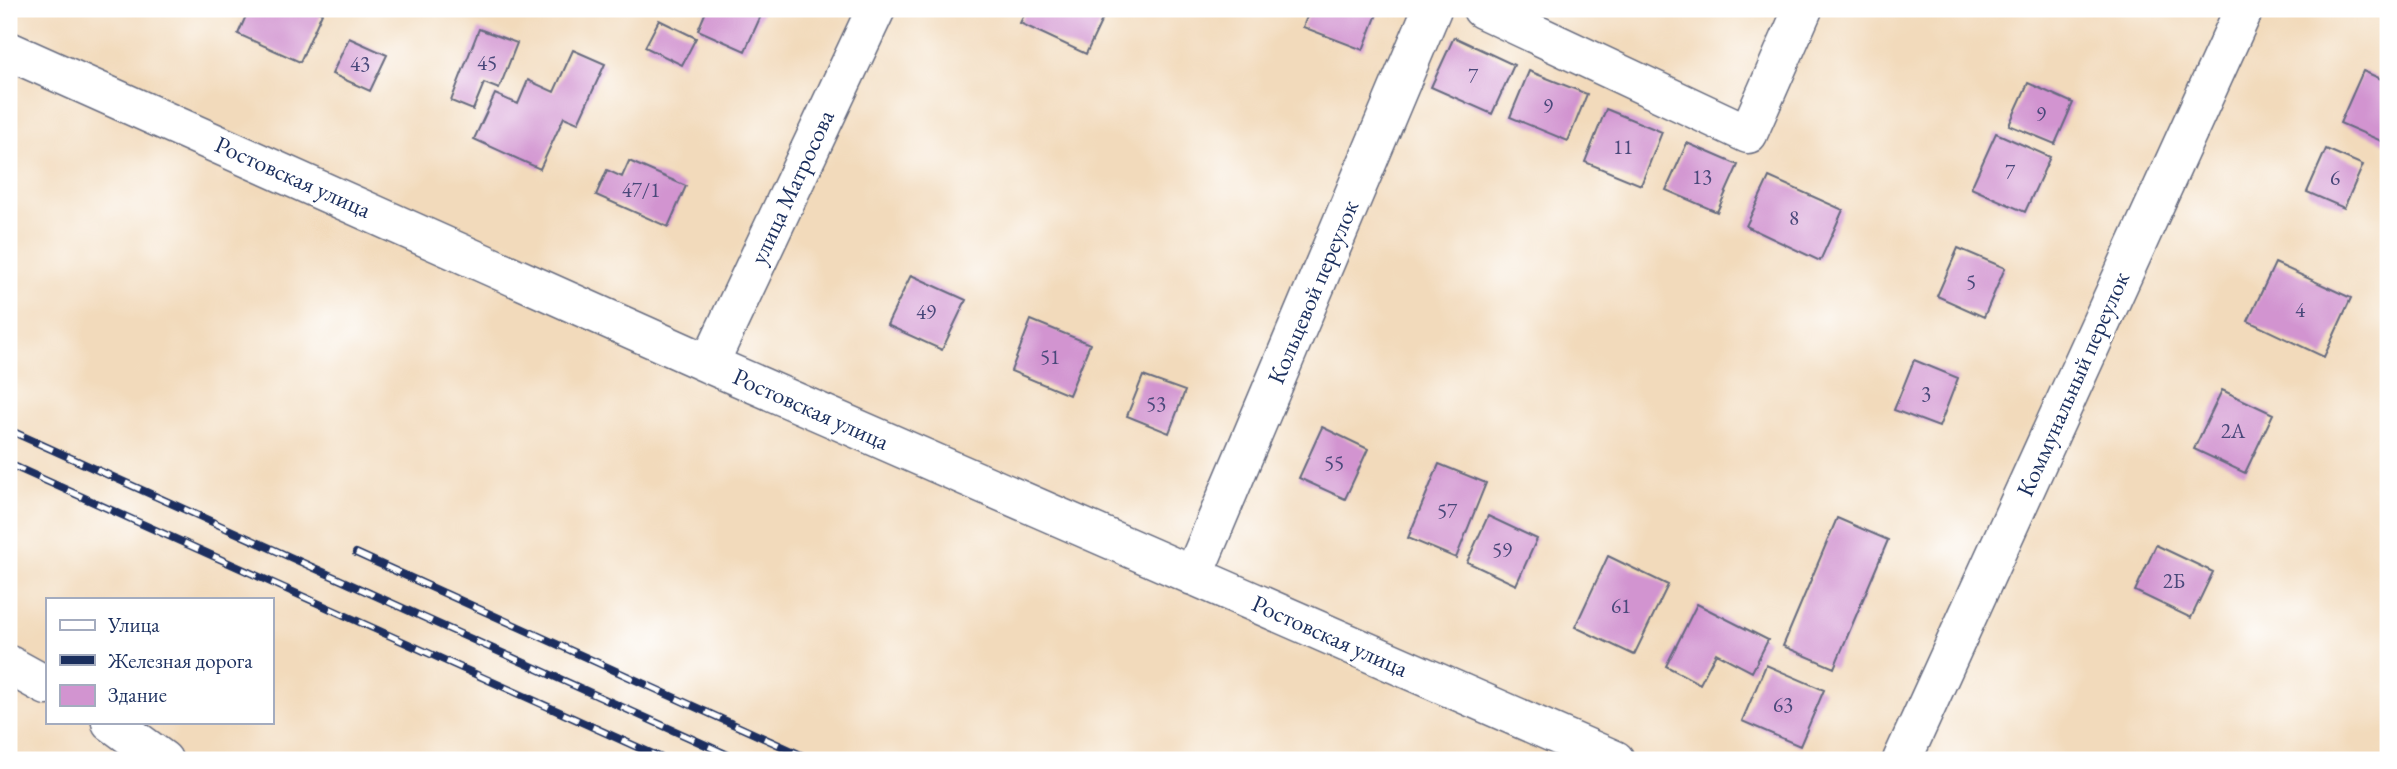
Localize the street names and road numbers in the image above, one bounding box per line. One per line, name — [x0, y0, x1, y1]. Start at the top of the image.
street label: улица Матросова — [742, 104, 841, 269]
street label: Ростовская улица — [210, 128, 376, 225]
street label: Кольцевой переулок — [1260, 195, 1365, 388]
street label: Коммунальный переулок — [2009, 266, 2136, 501]
street label: Ростовская улица — [728, 360, 894, 457]
street label: Ростовская улица — [1247, 587, 1413, 684]

